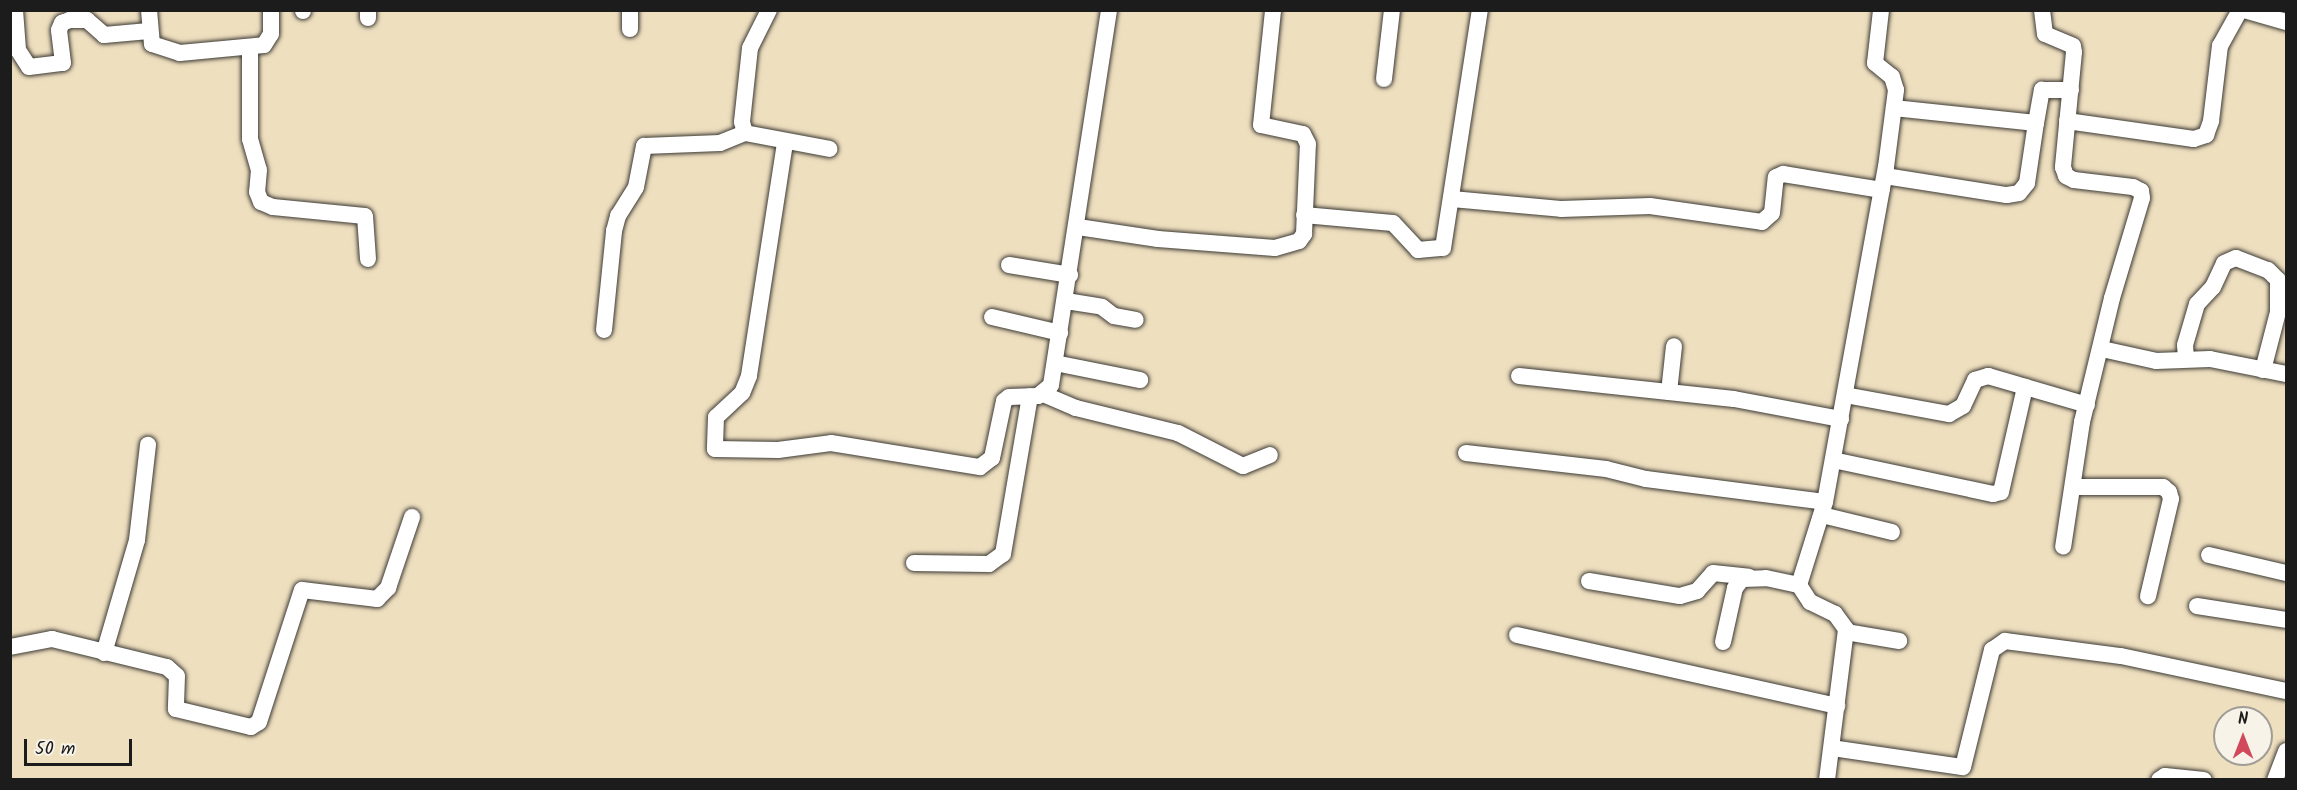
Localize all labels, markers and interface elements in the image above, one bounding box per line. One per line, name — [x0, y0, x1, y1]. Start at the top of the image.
north arrow — [2213, 706, 2273, 766]
text: N — [2238, 707, 2248, 732]
scale bar — [27, 727, 135, 765]
text: 50 m — [35, 735, 75, 764]

